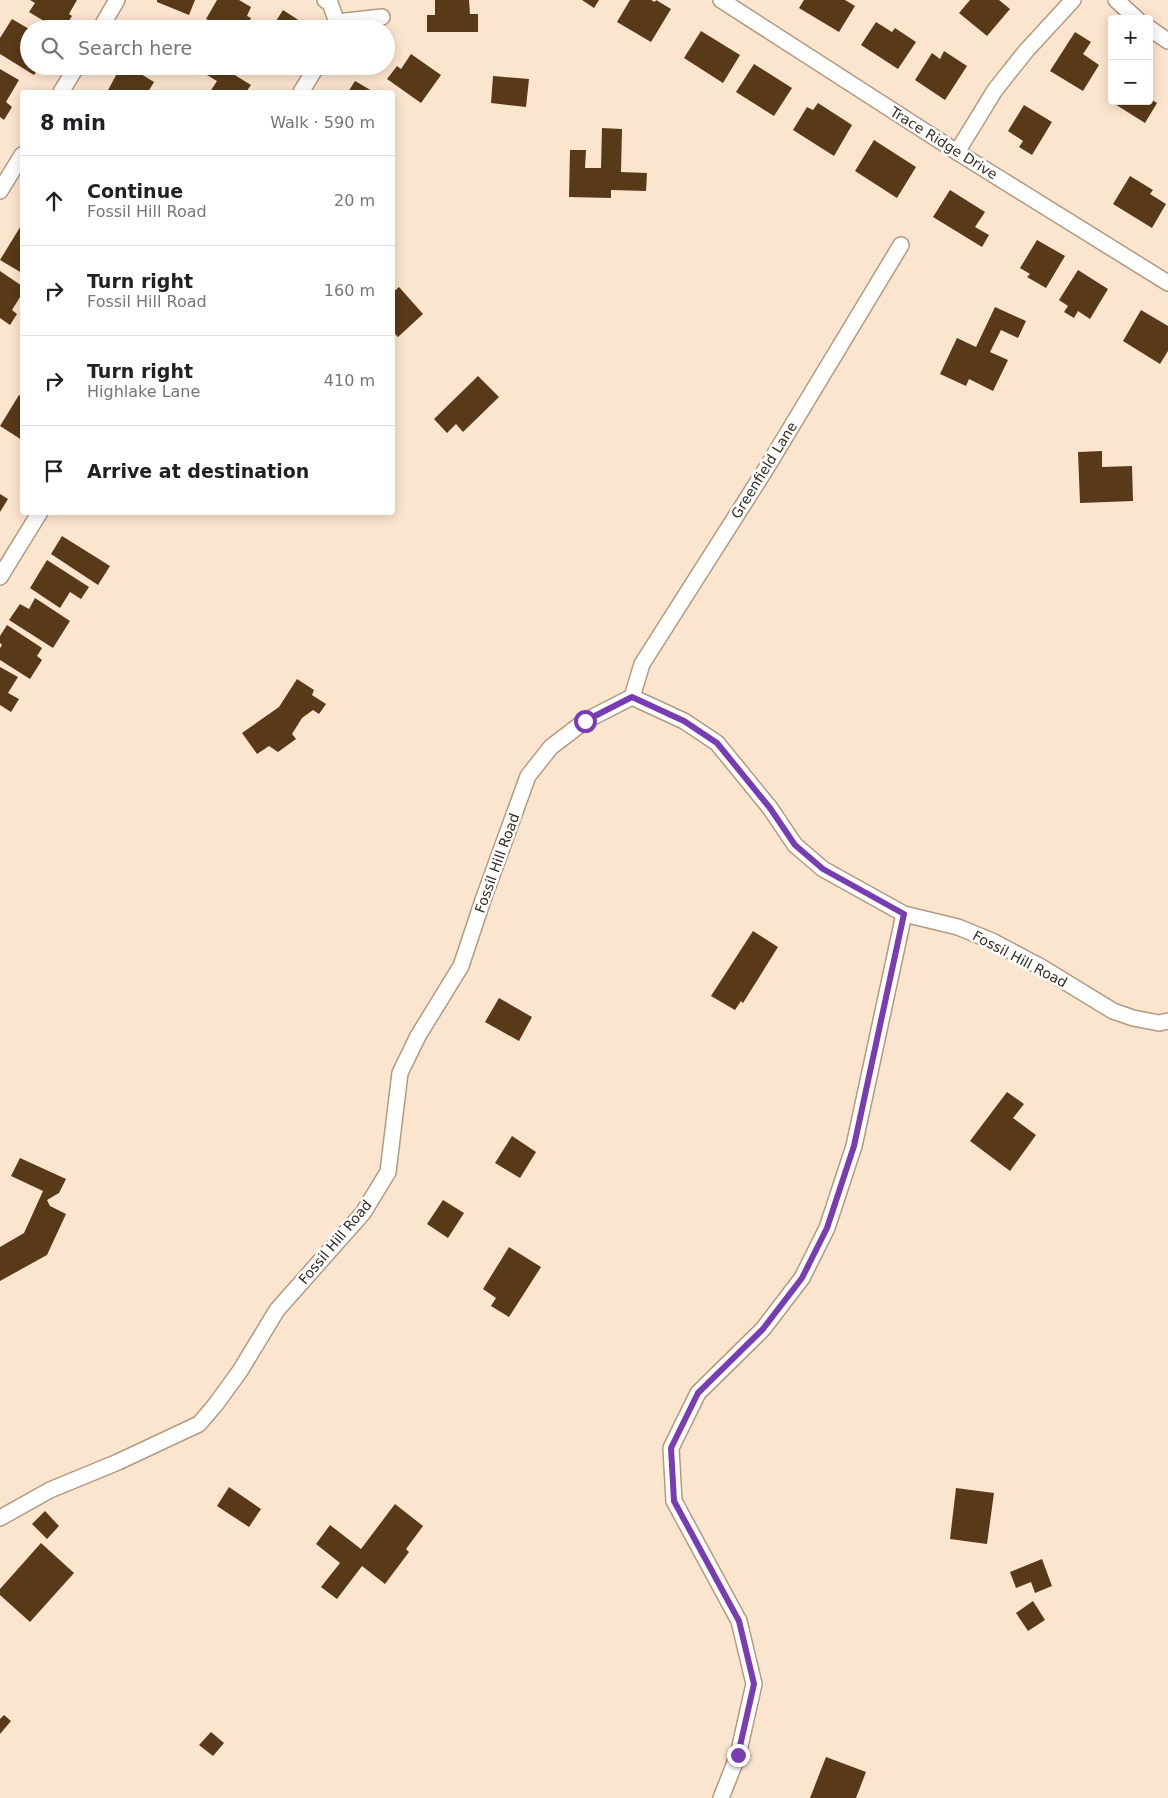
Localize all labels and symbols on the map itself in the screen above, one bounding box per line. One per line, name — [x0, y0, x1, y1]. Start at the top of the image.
street label: Trace Ridge Drive — [887, 103, 1001, 182]
street label: Greenfield Lane — [728, 419, 800, 521]
route start — [574, 710, 597, 733]
street label: Fossil Hill Road — [472, 811, 522, 915]
street label: Fossil Hill Road — [970, 927, 1070, 991]
street label: Fossil Hill Road — [295, 1197, 375, 1287]
route end — [727, 1744, 750, 1767]

